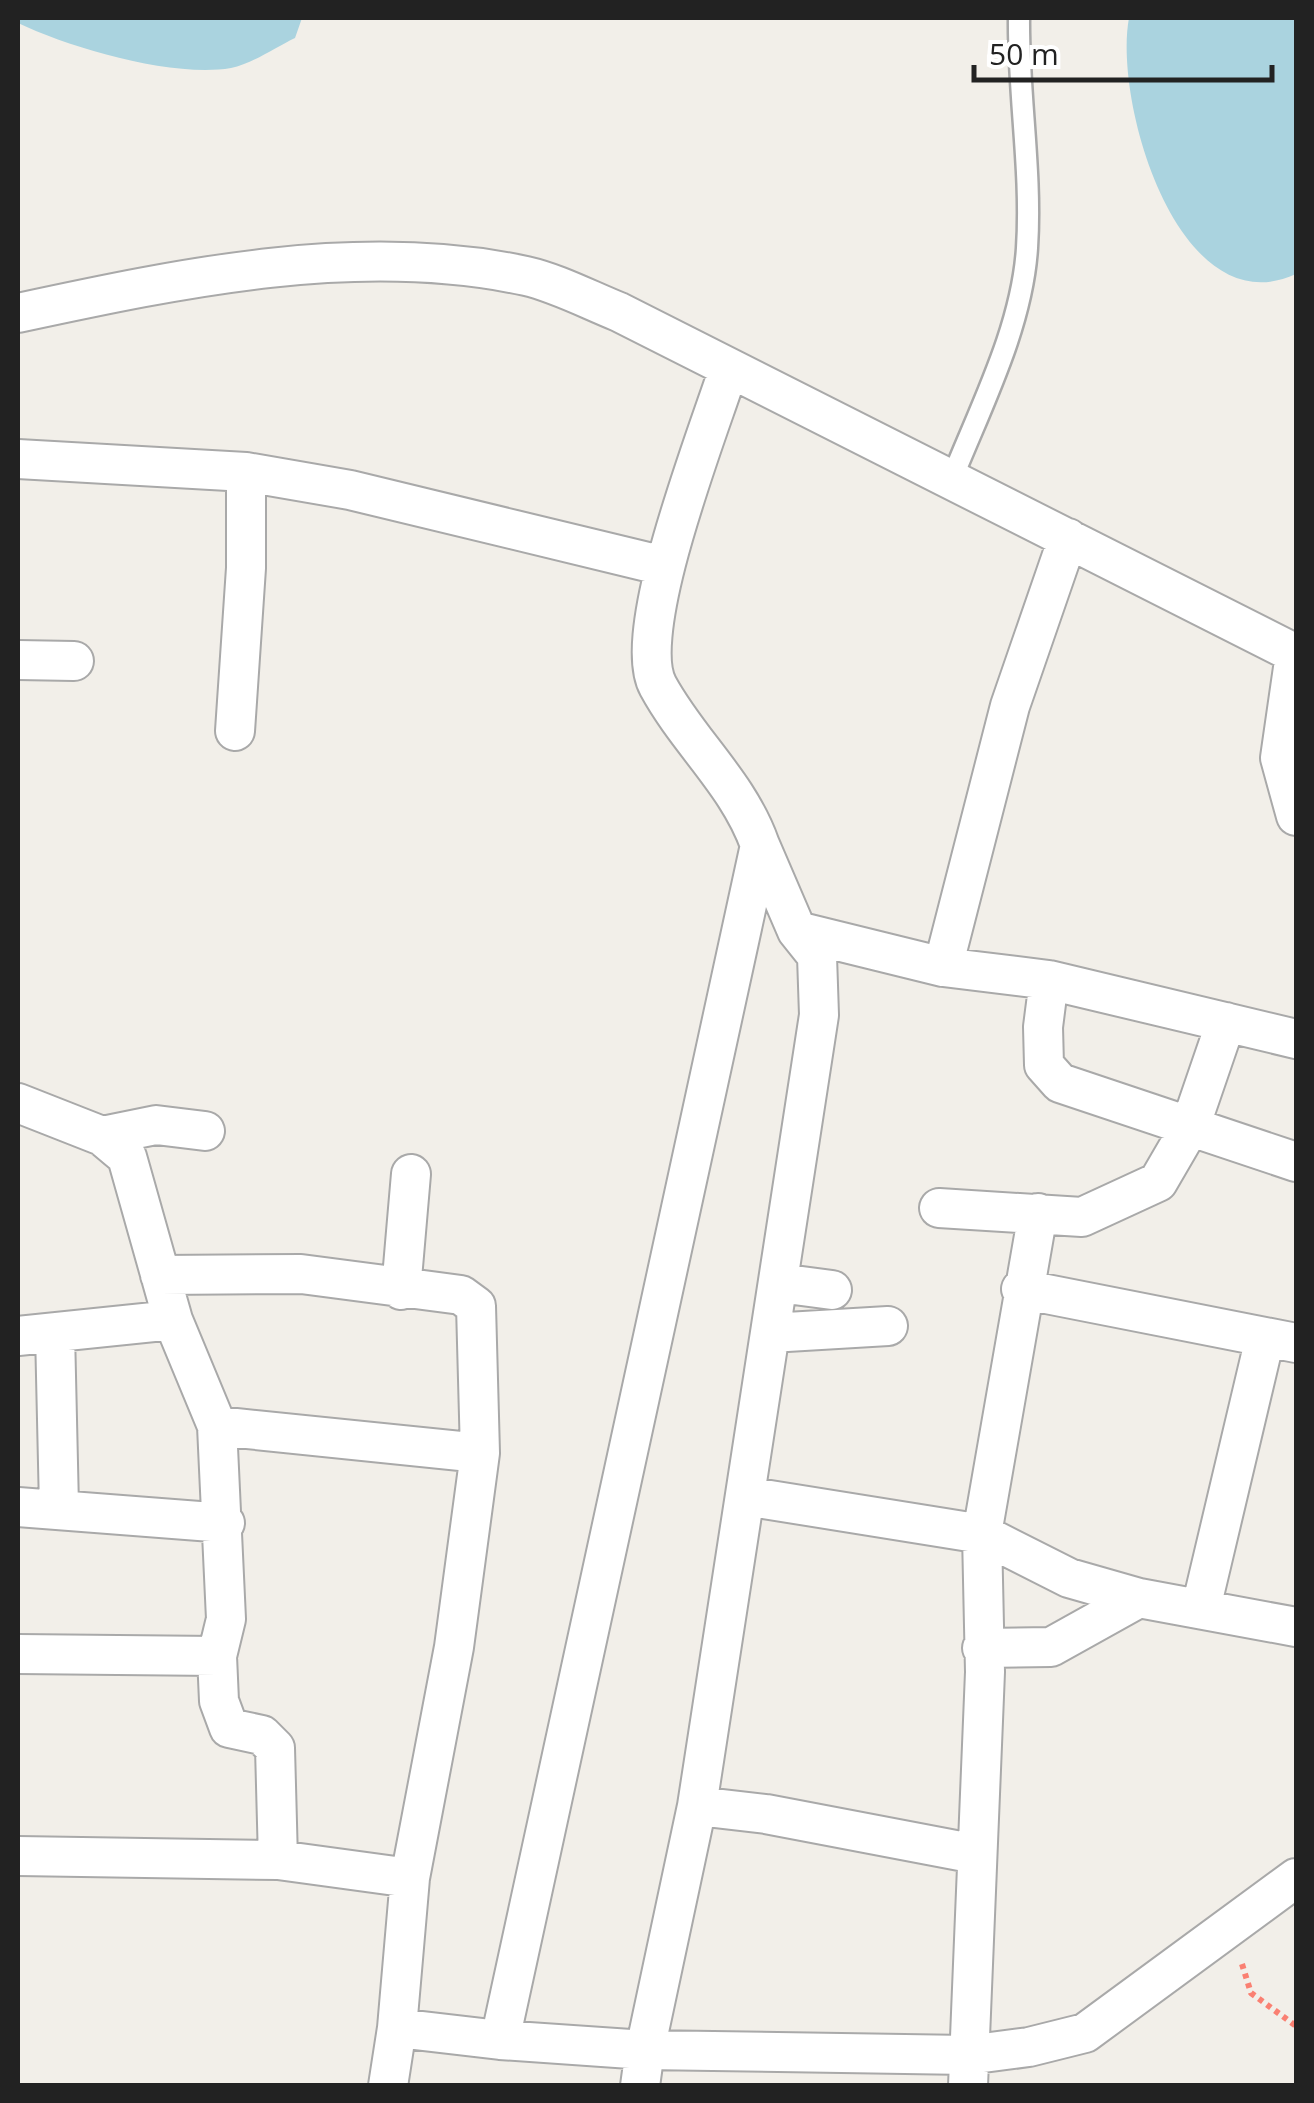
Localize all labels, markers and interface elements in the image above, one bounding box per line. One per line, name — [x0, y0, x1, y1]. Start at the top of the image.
scale bar — [974, 20, 1272, 82]
text: 50 m — [989, 33, 1059, 74]

